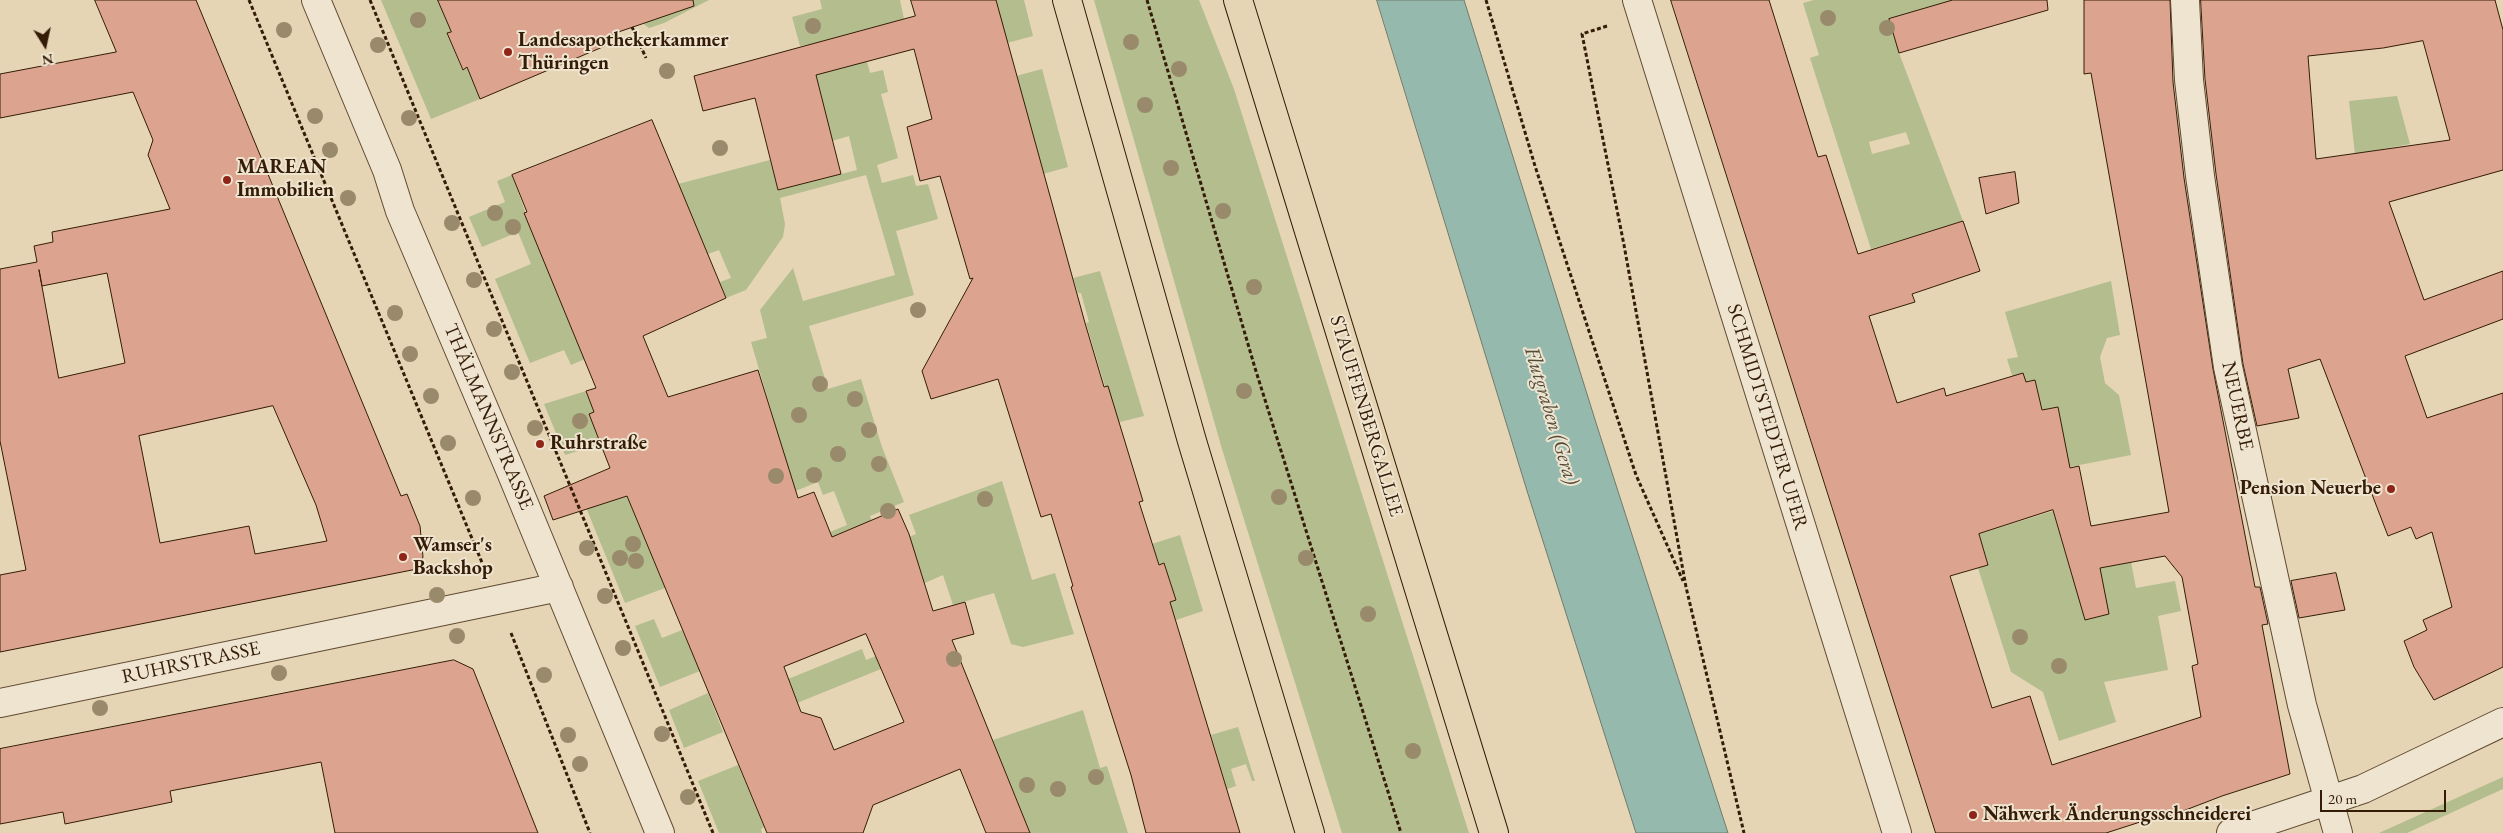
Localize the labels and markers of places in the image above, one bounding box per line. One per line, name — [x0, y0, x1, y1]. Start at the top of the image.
place label: Landesapothekerkammer Thüringen — [518, 29, 728, 76]
marker: Landesapothekerkammer Thüringen — [502, 46, 514, 58]
place label: MAREAN Immobilien — [237, 156, 334, 203]
marker: MAREAN Immobilien — [221, 174, 233, 186]
place label: Ruhrstraße — [550, 432, 647, 456]
marker: Ruhrstraße — [534, 438, 546, 450]
place label: Pension Neuerbe — [2240, 477, 2381, 501]
marker: Pension Neuerbe — [2385, 483, 2397, 495]
place label: Wamser's Backshop — [413, 534, 493, 581]
marker: Wamser's Backshop — [397, 551, 409, 563]
place label: Nähwerk Änderungsschneiderei — [1983, 803, 2251, 827]
marker: Nähwerk Änderungsschneiderei — [1967, 809, 1979, 821]

